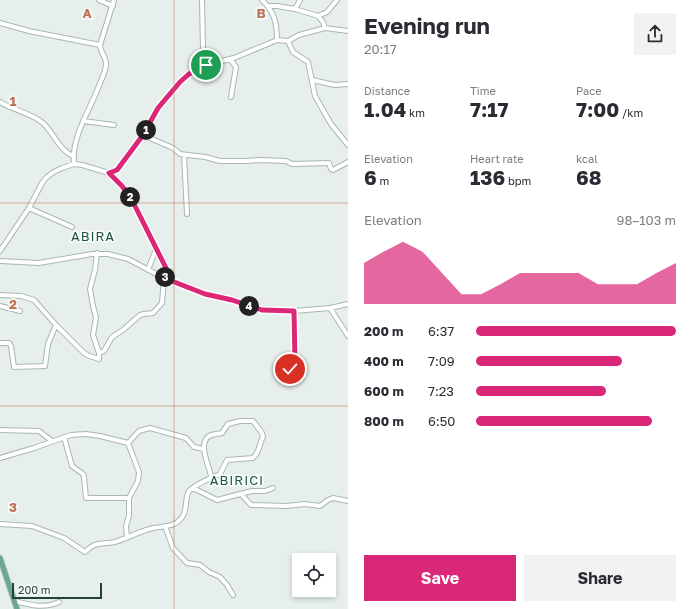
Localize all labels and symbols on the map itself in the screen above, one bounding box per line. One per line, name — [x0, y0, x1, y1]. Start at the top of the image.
text: A — [82, 5, 92, 21]
text: B — [256, 5, 266, 21]
pin — [189, 48, 223, 82]
text: 1 — [10, 93, 17, 109]
pin: 1 — [136, 120, 156, 140]
pin: 2 — [120, 187, 140, 207]
district label: ABIRA — [71, 228, 115, 244]
pin: 3 — [155, 267, 175, 287]
text: 2 — [9, 296, 17, 312]
pin: 4 — [239, 296, 259, 316]
pin — [273, 352, 307, 386]
district label: ABIRICI — [210, 472, 264, 488]
text: 3 — [9, 499, 17, 515]
scale bar — [12, 581, 102, 600]

